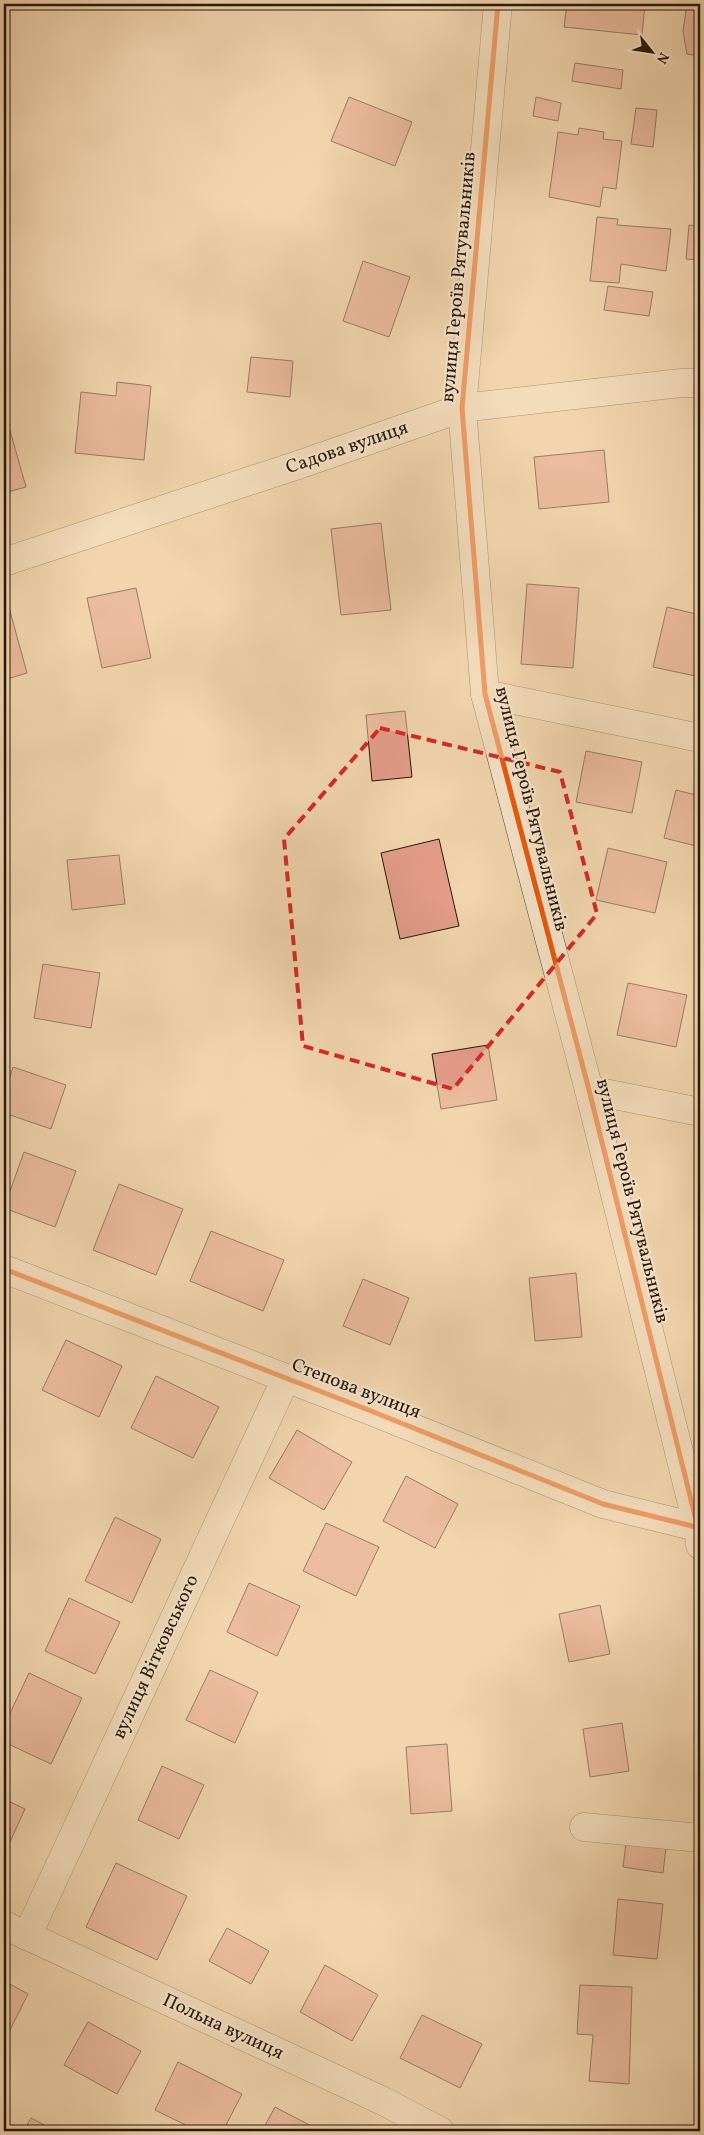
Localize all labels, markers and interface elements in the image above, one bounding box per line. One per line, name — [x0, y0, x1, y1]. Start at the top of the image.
north arrow — [626, 28, 676, 78]
text: N — [651, 49, 673, 67]
street label: вулиця Героїв Рятувальників — [435, 151, 483, 403]
street label: Садова вулиця — [282, 415, 412, 481]
street label: вулиця Героїв Рятувальників — [488, 684, 574, 934]
street label: вулиця Героїв Рятувальників — [589, 1076, 675, 1326]
street label: Степова вулиця — [288, 1352, 424, 1426]
street label: вулиця Вітковського — [106, 1571, 206, 1743]
street label: Польна вулиця — [158, 1988, 288, 2066]

